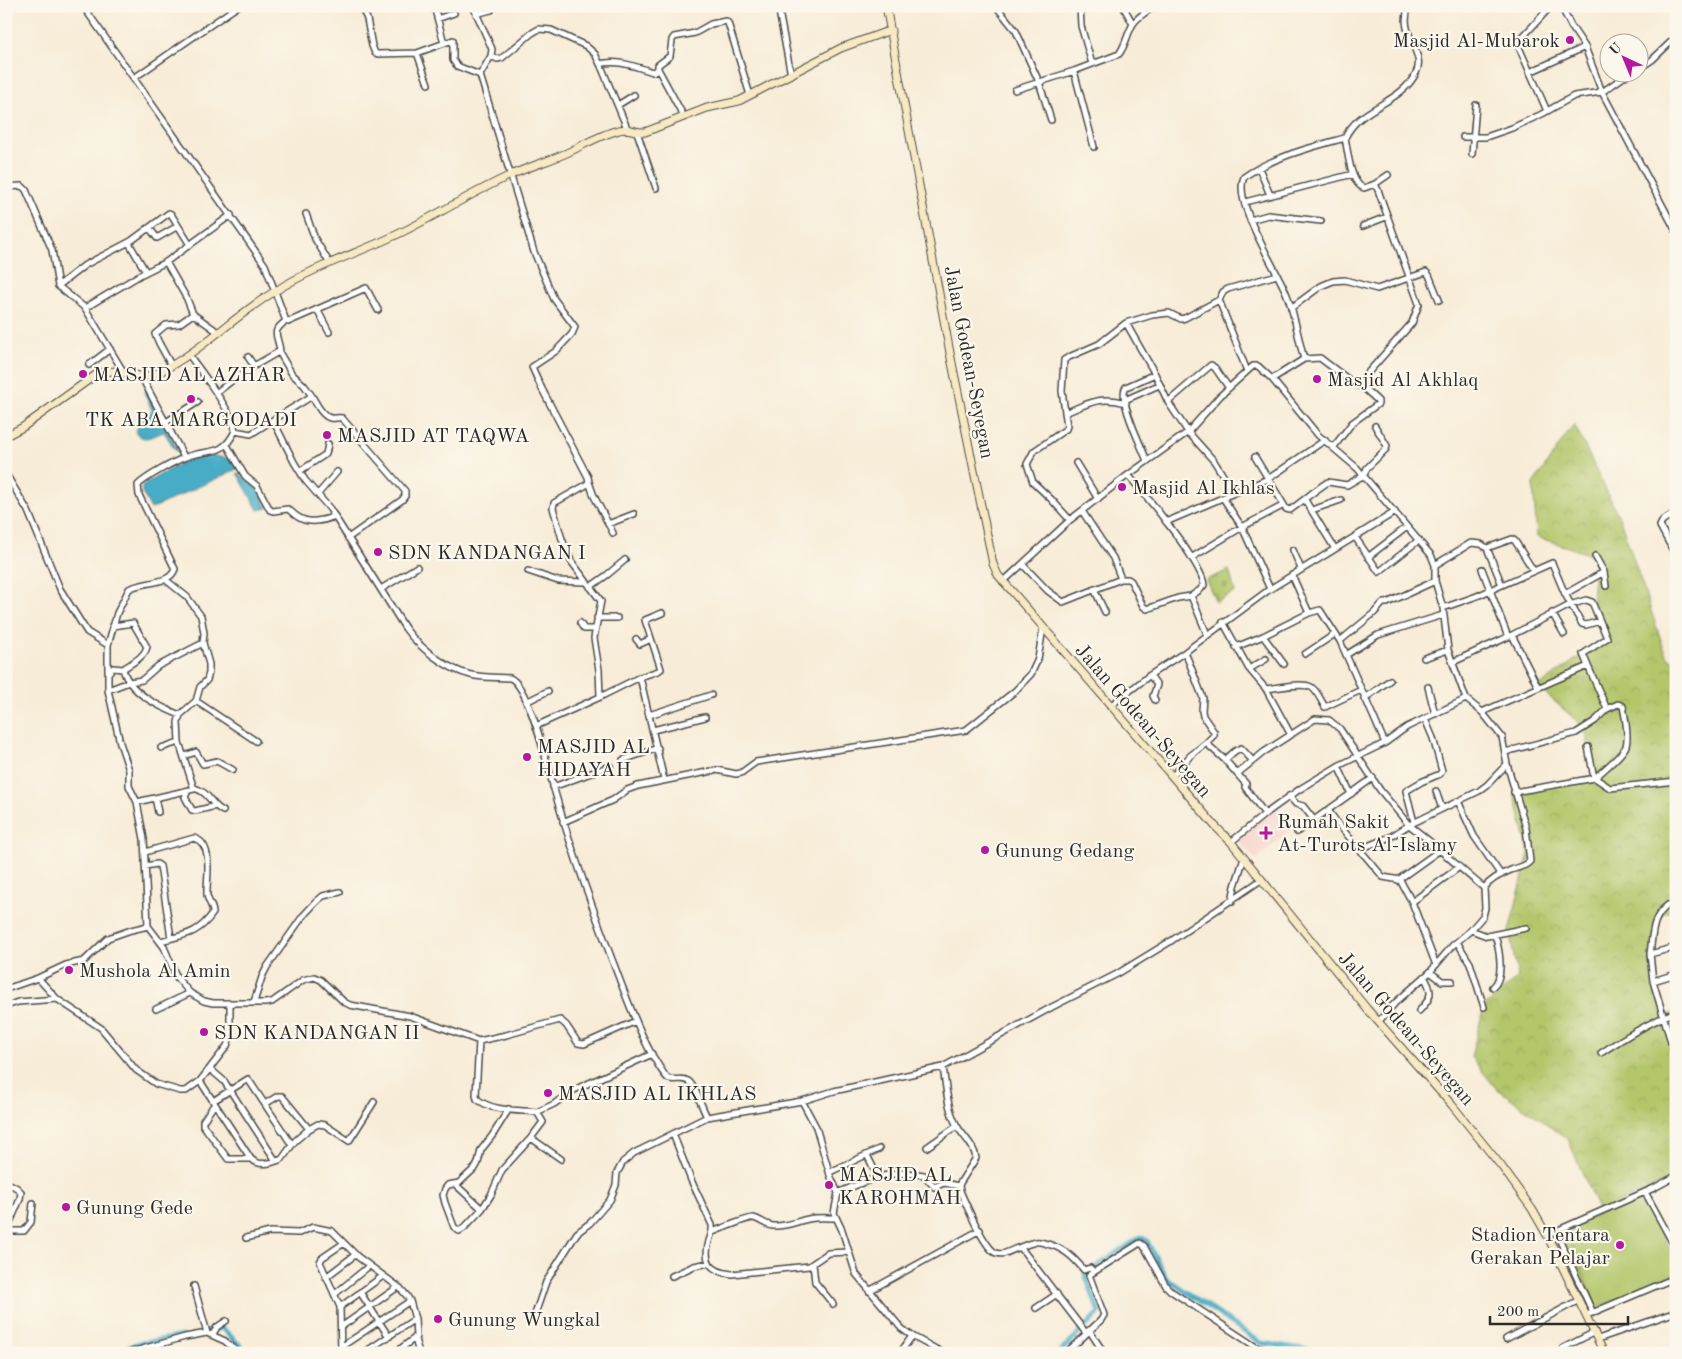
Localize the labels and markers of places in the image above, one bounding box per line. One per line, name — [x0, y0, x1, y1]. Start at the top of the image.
place label: Masjid Al-Mubarok — [1393, 32, 1560, 52]
marker: Masjid Al-Mubarok — [1564, 34, 1576, 46]
place label: MASJID AL AZHAR — [93, 366, 285, 386]
marker: MASJID AL AZHAR — [77, 368, 89, 380]
place label: Masjid Al Akhlaq — [1327, 371, 1478, 391]
marker: Masjid Al Akhlaq — [1311, 373, 1323, 385]
marker: TK ABA MARGODADI — [185, 393, 197, 405]
place label: TK ABA MARGODADI — [85, 411, 297, 431]
place label: MASJID AT TAQWA — [337, 427, 529, 447]
marker: MASJID AT TAQWA — [321, 429, 333, 441]
place label: Masjid Al Ikhlas — [1132, 479, 1275, 499]
marker: Masjid Al Ikhlas — [1116, 481, 1128, 493]
place label: SDN KANDANGAN I — [388, 544, 586, 564]
marker: SDN KANDANGAN I — [372, 546, 384, 558]
place label: MASJID AL HIDAYAH — [537, 738, 650, 781]
marker: MASJID AL HIDAYAH — [521, 751, 533, 763]
place label: Rumah Sakit At-Turots Al-Islamy — [1277, 813, 1458, 856]
marker: Rumah Sakit At-Turots Al-Islamy — [1259, 826, 1273, 840]
place label: Gunung Gedang — [995, 842, 1134, 862]
marker: Gunung Gedang — [979, 844, 991, 856]
place label: Mushola Al Amin — [79, 962, 231, 982]
marker: Mushola Al Amin — [63, 964, 75, 976]
place label: SDN KANDANGAN II — [214, 1024, 420, 1044]
marker: SDN KANDANGAN II — [198, 1026, 210, 1038]
place label: MASJID AL IKHLAS — [558, 1085, 756, 1105]
marker: MASJID AL IKHLAS — [542, 1087, 554, 1099]
place label: MASJID AL KAROHMAH — [839, 1166, 961, 1209]
marker: MASJID AL KAROHMAH — [823, 1179, 835, 1191]
place label: Gunung Gede — [76, 1199, 193, 1219]
marker: Gunung Gede — [60, 1201, 72, 1213]
place label: Stadion Tentara Gerakan Pelajar — [1470, 1226, 1610, 1269]
marker: Stadion Tentara Gerakan Pelajar — [1614, 1239, 1626, 1251]
place label: Gunung Wungkal — [448, 1311, 600, 1331]
marker: Gunung Wungkal — [432, 1313, 444, 1325]

